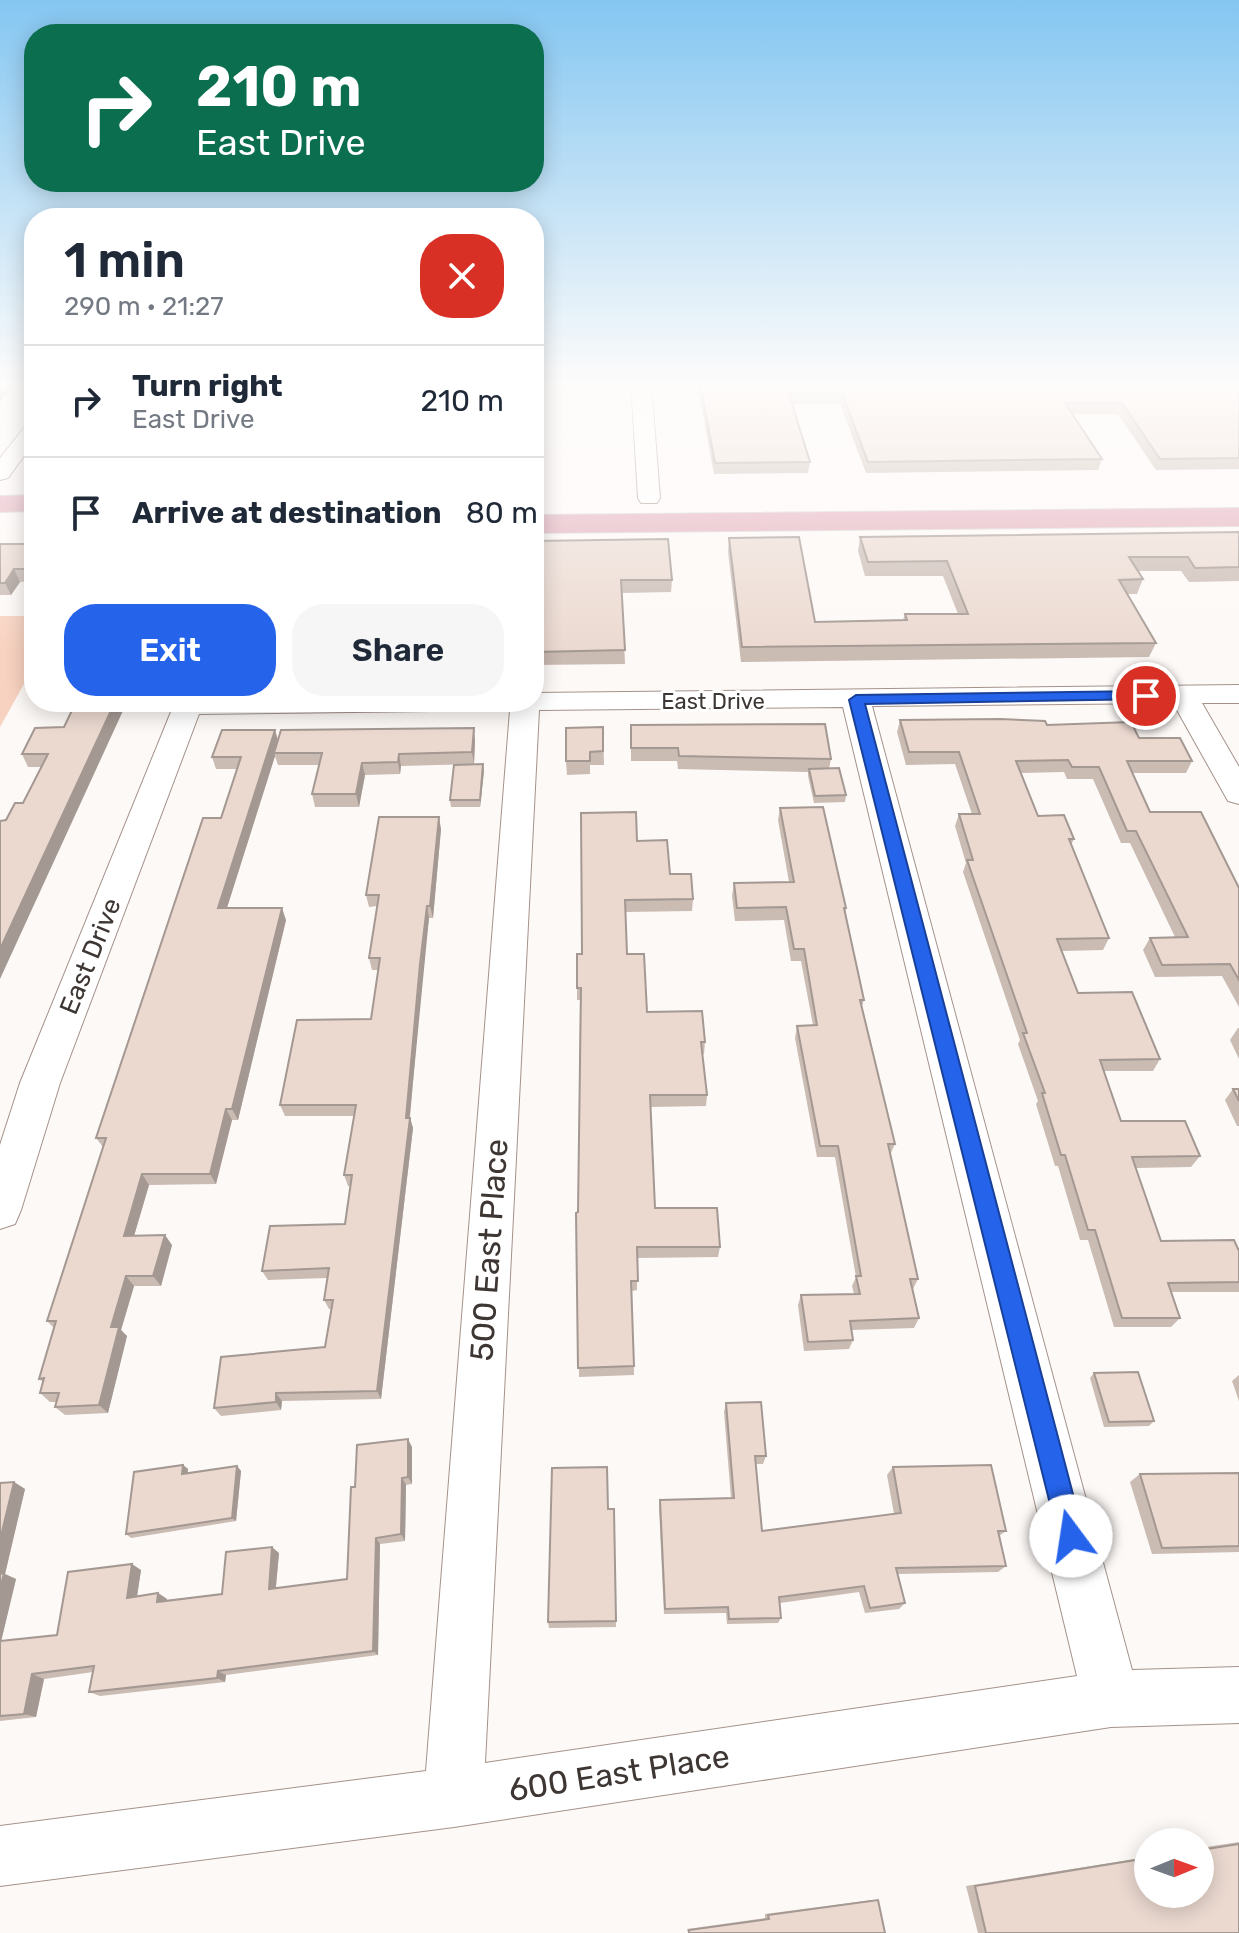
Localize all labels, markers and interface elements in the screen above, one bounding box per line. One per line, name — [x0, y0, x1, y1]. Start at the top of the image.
text: 210 m — [196, 54, 362, 120]
icon: right — [64, 56, 168, 160]
text: East Drive — [196, 121, 366, 164]
text: 1 min — [64, 232, 185, 289]
button: close — [420, 234, 504, 318]
text: 290 m · 21:27 — [64, 291, 224, 322]
text: Turn right — [132, 368, 283, 404]
icon: right — [64, 379, 108, 423]
text: 210 m — [420, 383, 504, 419]
text: East Drive — [132, 404, 254, 435]
icon: arrive — [64, 491, 108, 535]
text: Arrive at destination — [132, 495, 442, 531]
text: 80 m — [466, 495, 538, 531]
button: Exit — [64, 604, 276, 696]
button: Share — [292, 604, 504, 696]
pin — [1112, 662, 1180, 730]
icon: arrive — [1124, 674, 1168, 718]
street label: East Drive — [661, 688, 765, 715]
street label: East Drive — [53, 894, 128, 1019]
street label: 500 East Place — [462, 1138, 516, 1362]
position arrow — [1029, 1494, 1113, 1578]
street label: 600 East Place — [506, 1737, 732, 1809]
north arrow — [1134, 1828, 1214, 1908]
map controls — [1134, 1828, 1214, 1908]

